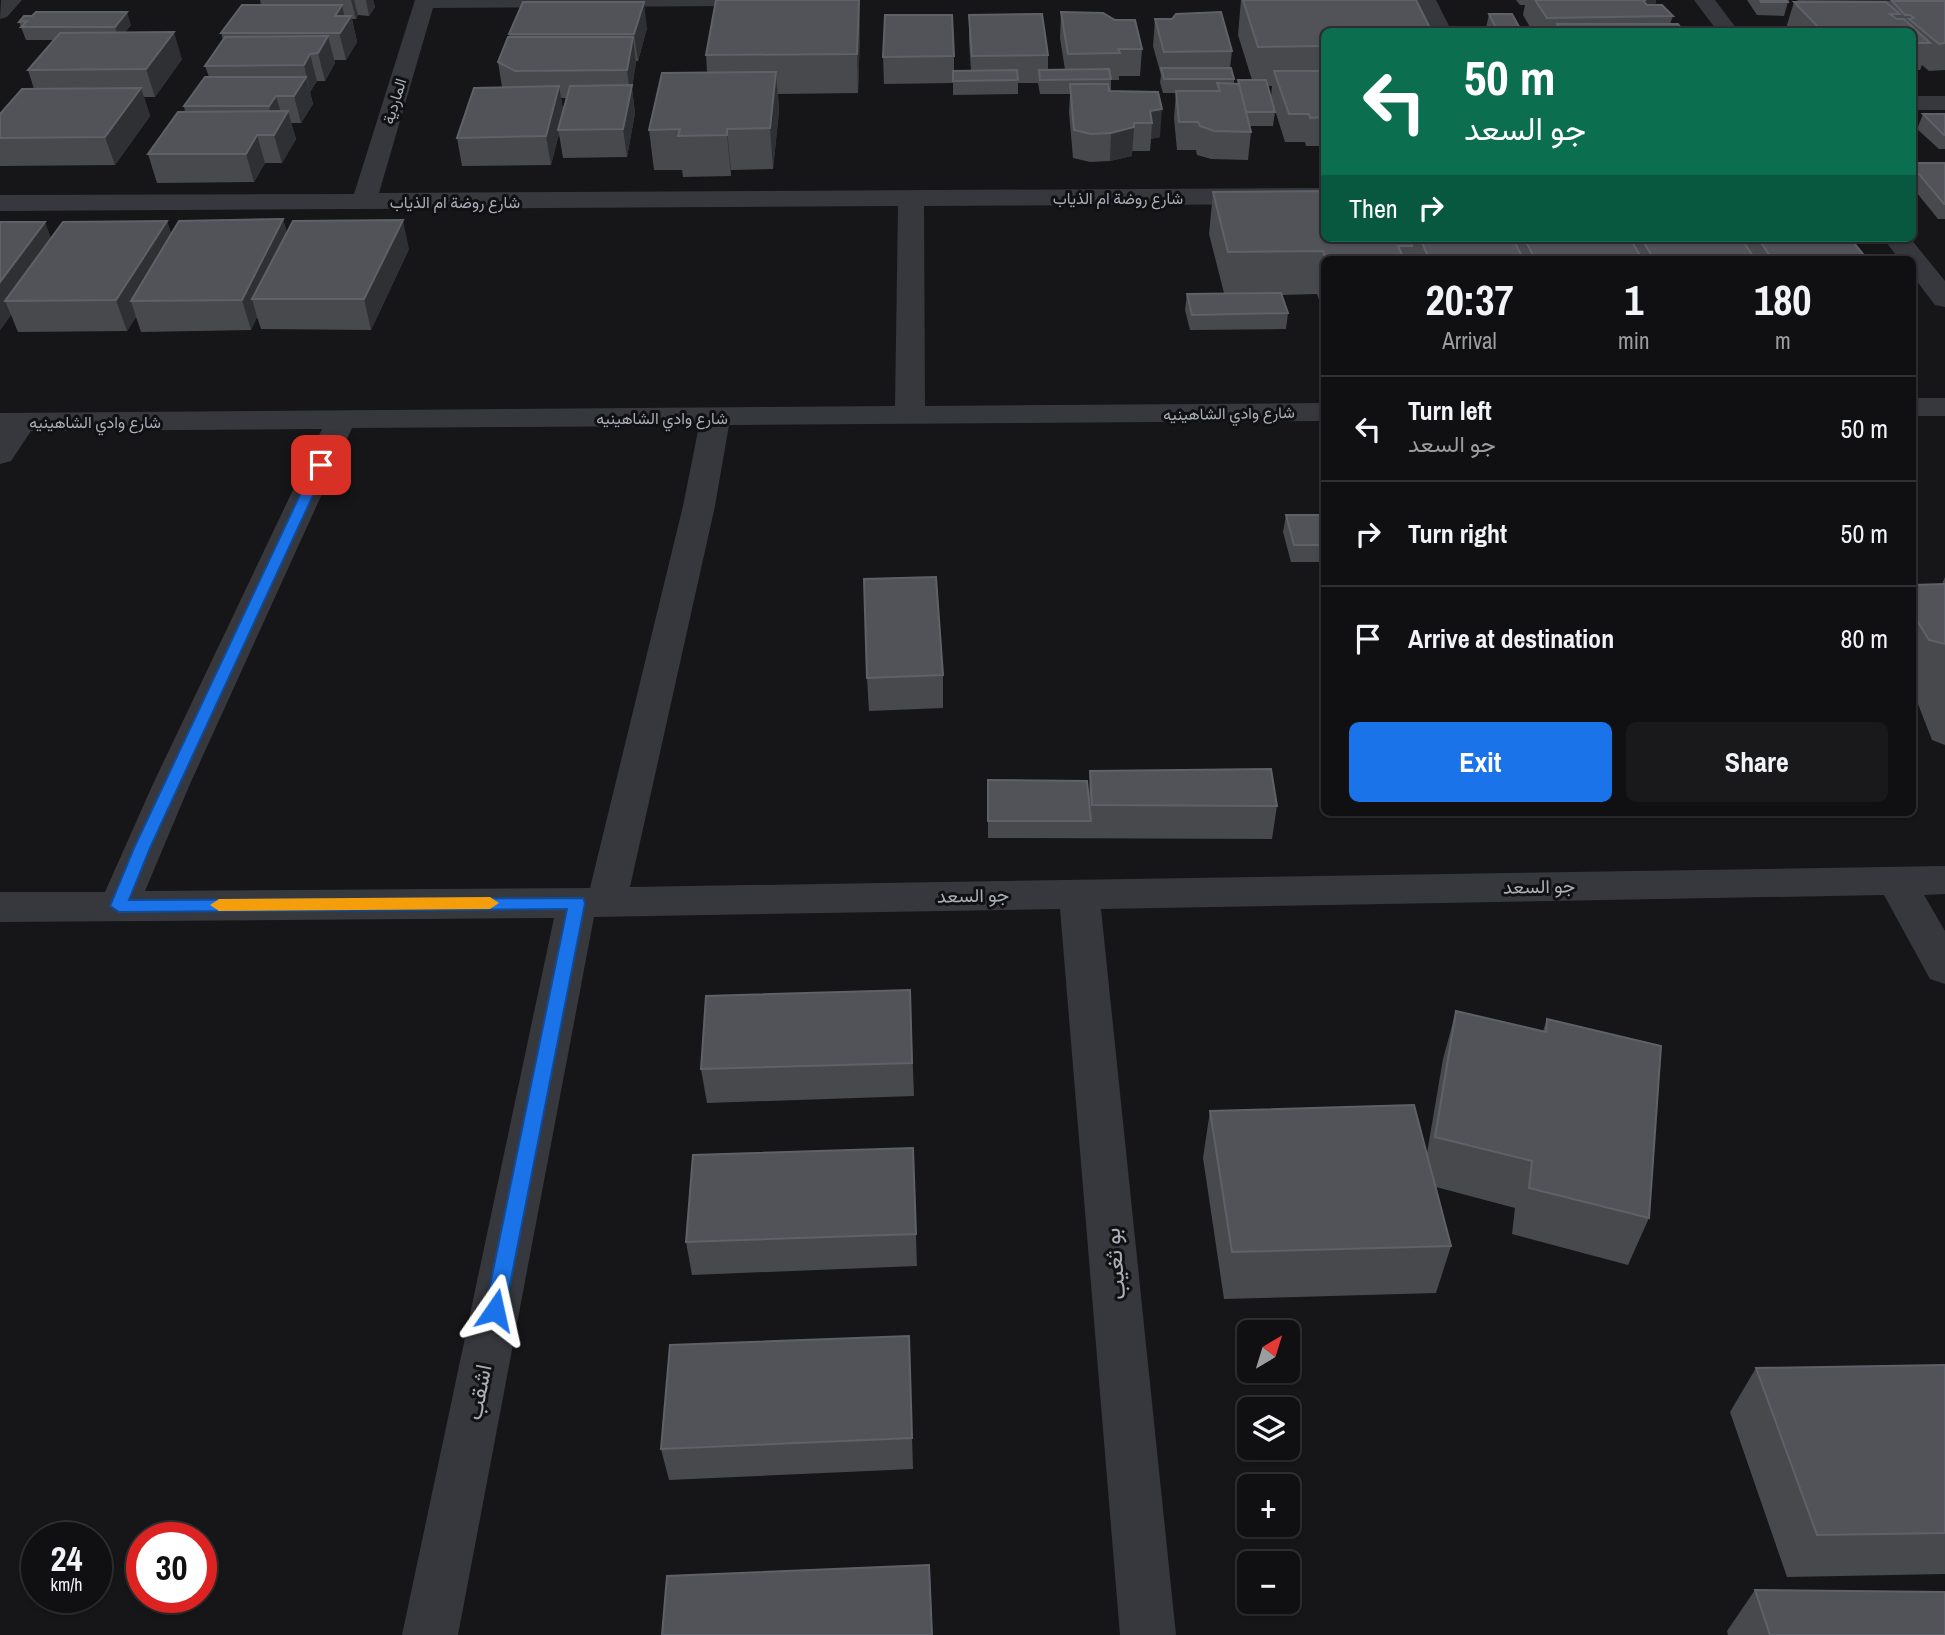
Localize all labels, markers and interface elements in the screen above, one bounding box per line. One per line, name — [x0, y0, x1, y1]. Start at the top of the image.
text: 50 m — [1464, 44, 1556, 110]
icon: left — [1349, 56, 1440, 147]
street label: الماردية — [377, 75, 411, 127]
text: جو السعد — [1464, 107, 1586, 150]
street label: شارع روضة ام الذياب — [1053, 187, 1183, 210]
icon: right — [1412, 189, 1450, 227]
street label: شارع روضة ام الذياب — [390, 191, 520, 214]
text: Then — [1349, 191, 1398, 226]
text: 20:37 — [1426, 272, 1514, 328]
text: 1 — [1624, 272, 1643, 328]
text: 180 — [1754, 272, 1812, 328]
text: Arrival — [1442, 325, 1497, 356]
text: min — [1618, 325, 1650, 356]
text: m — [1775, 325, 1791, 356]
text: Turn left — [1408, 393, 1492, 428]
street label: شارع وادي الشاهينيه — [1163, 401, 1295, 428]
street label: شارع وادي الشاهينيه — [596, 407, 728, 432]
icon: left — [1349, 410, 1387, 448]
street label: شارع وادي الشاهينيه — [29, 411, 161, 436]
text: 50 m — [1841, 411, 1888, 446]
text: جو السعد — [1408, 428, 1496, 459]
pin — [291, 435, 351, 495]
icon: arrive — [302, 446, 340, 484]
icon: right — [1349, 515, 1387, 553]
text: Turn right — [1408, 516, 1507, 551]
text: 50 m — [1841, 516, 1888, 551]
icon: arrive — [1349, 620, 1387, 658]
text: Arrive at destination — [1408, 621, 1614, 656]
text: 80 m — [1841, 621, 1888, 656]
button: Exit — [1349, 722, 1612, 802]
button: Share — [1626, 722, 1888, 802]
street label: جو السعد — [1503, 872, 1575, 900]
street label: جو السعد — [937, 881, 1009, 909]
street label: بو ثغيب — [1095, 1227, 1133, 1301]
position arrow — [458, 1273, 532, 1347]
north arrow — [1237, 1320, 1300, 1382]
map controls — [1237, 1320, 1300, 1614]
street label: اشقب — [457, 1361, 499, 1423]
button: layers — [1237, 1397, 1300, 1460]
button: + — [1237, 1474, 1300, 1537]
speed limit sign: 30 — [126, 1522, 217, 1613]
text: 24 — [51, 1535, 82, 1582]
button: − — [1237, 1551, 1300, 1614]
text: km/h — [51, 1572, 83, 1597]

